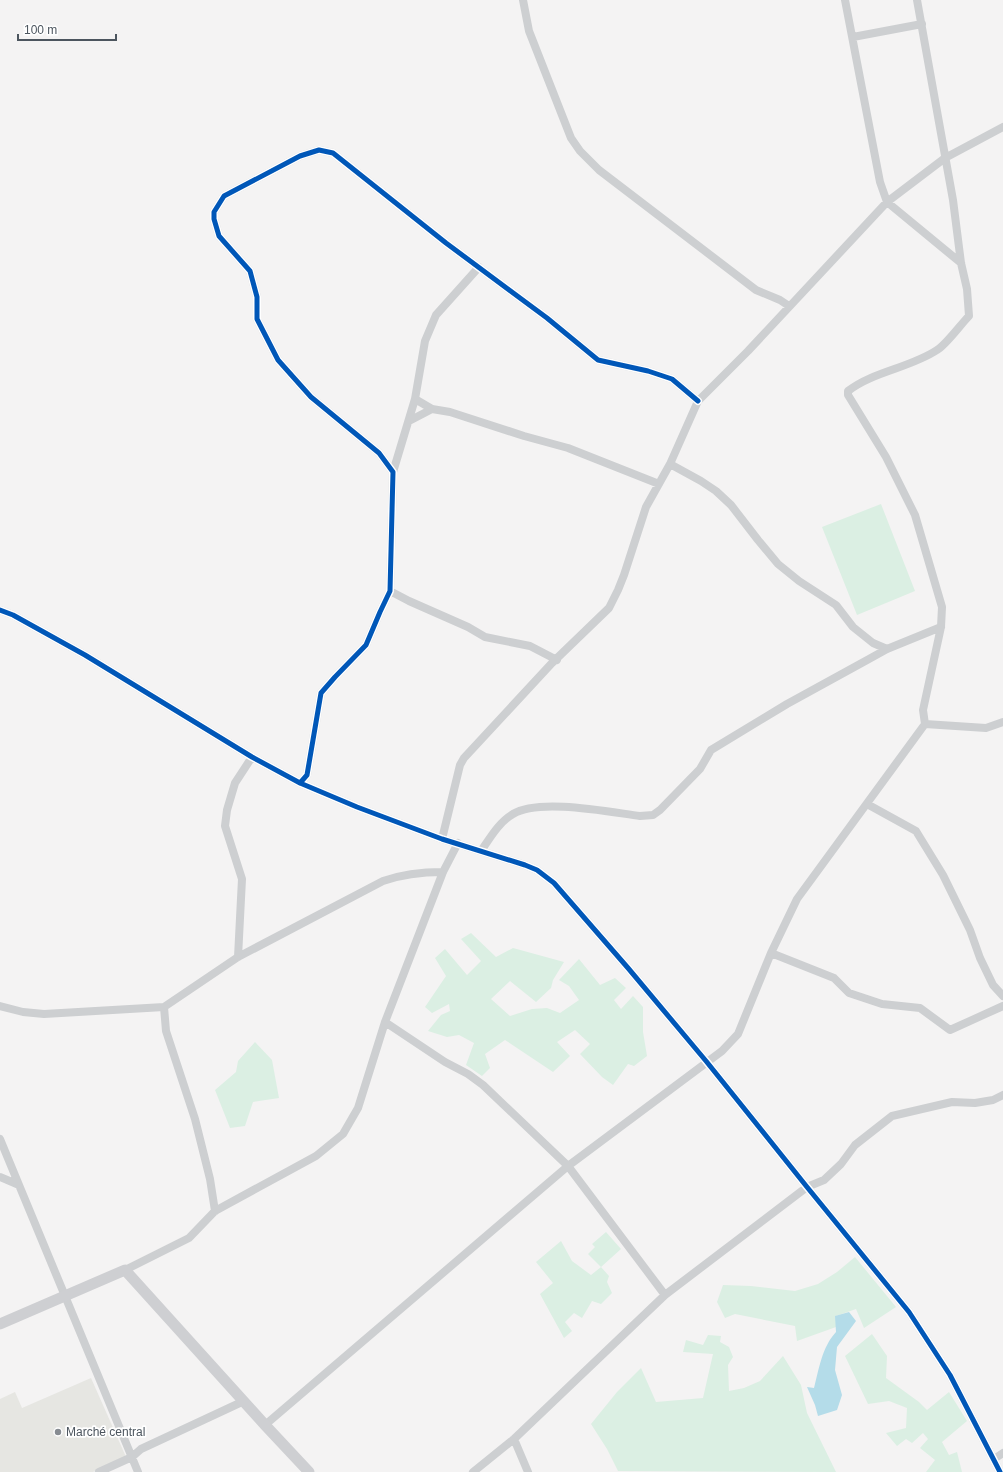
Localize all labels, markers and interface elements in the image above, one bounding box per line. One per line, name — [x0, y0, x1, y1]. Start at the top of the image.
scale bar — [18, 16, 116, 42]
text: 100 m — [24, 23, 57, 37]
place label: Marché central — [66, 1425, 145, 1439]
marker: Marché central — [53, 1427, 63, 1437]

